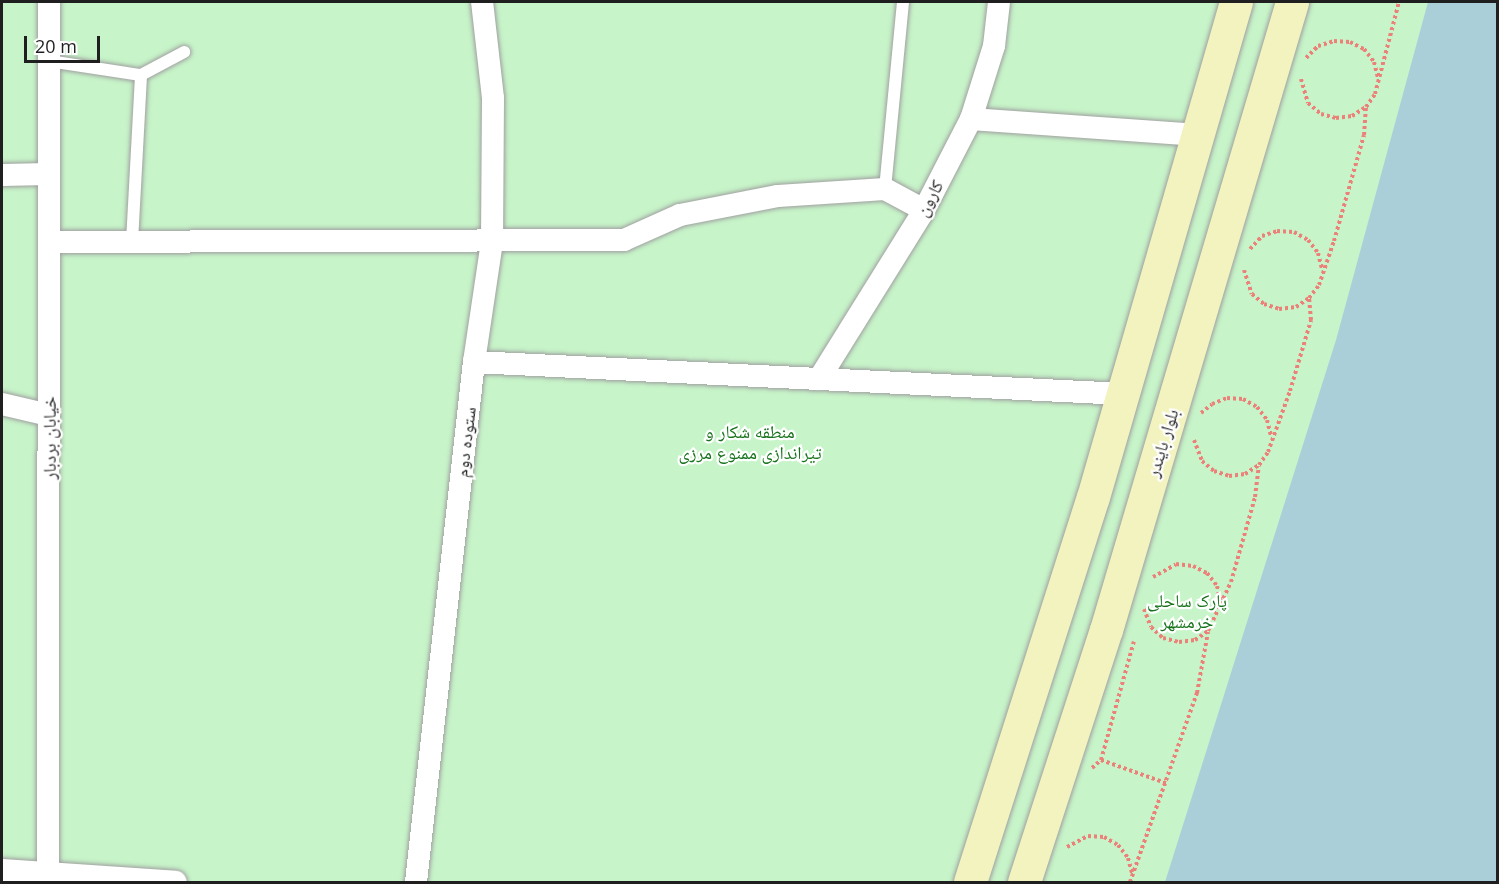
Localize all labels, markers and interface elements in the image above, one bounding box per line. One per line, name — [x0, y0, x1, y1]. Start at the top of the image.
scale bar — [27, 24, 104, 62]
text: 20 m — [35, 34, 77, 58]
street label: کارون — [910, 176, 948, 220]
street label: خیابان بردبار — [38, 396, 60, 480]
street label: ستوده دوم — [450, 405, 480, 479]
street label: بلوار بایندر — [1141, 406, 1183, 480]
park label: منطقه شکار و تیراندازی ممنوع مرزی — [678, 421, 822, 464]
park label: پارک ساحلی خرمشهر — [1147, 590, 1227, 632]

